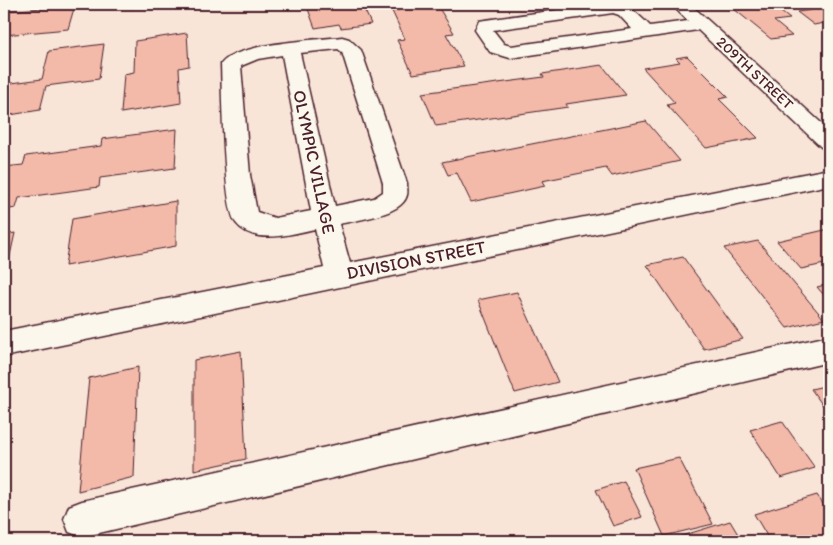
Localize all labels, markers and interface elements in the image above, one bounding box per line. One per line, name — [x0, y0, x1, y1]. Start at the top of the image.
street label: 209TH STREET — [713, 33, 798, 114]
street label: OLYMPIC VILLAGE — [288, 88, 340, 236]
street label: DIVISION STREET — [345, 236, 487, 284]

